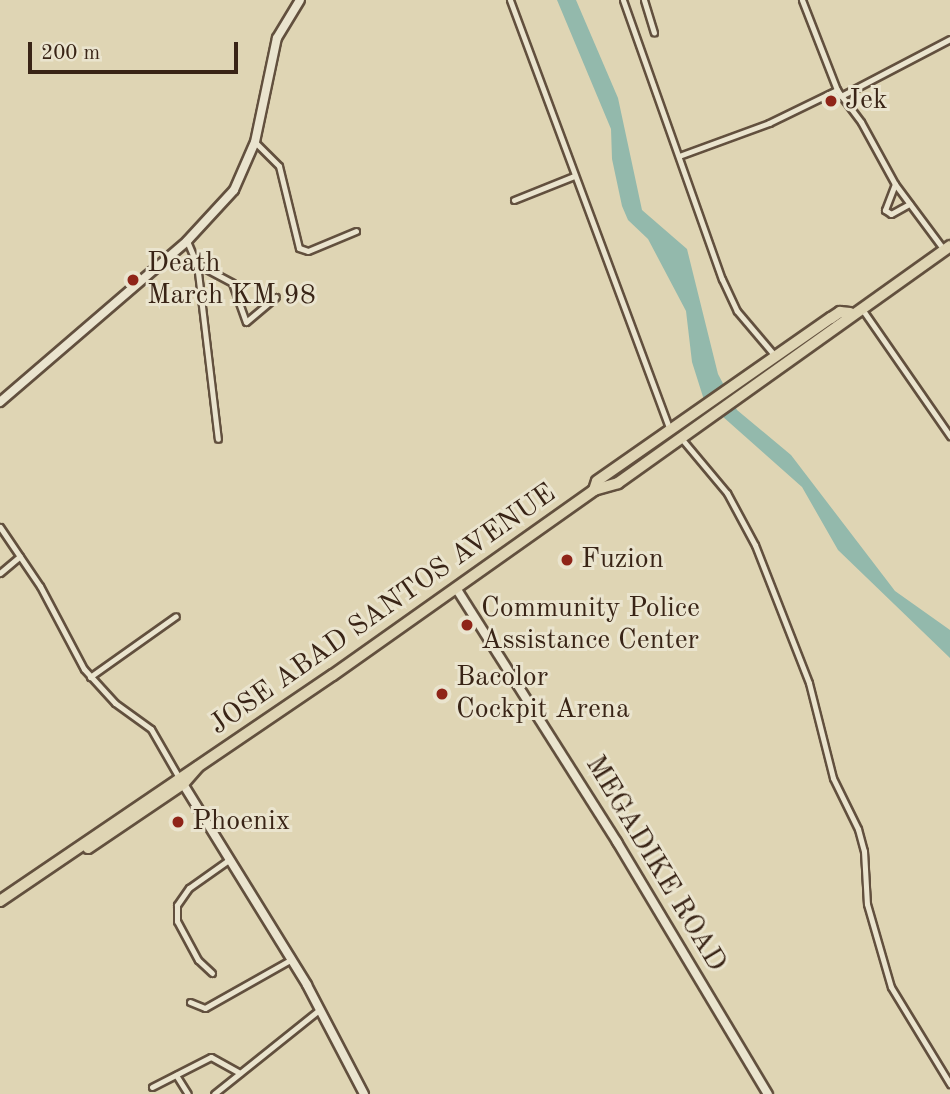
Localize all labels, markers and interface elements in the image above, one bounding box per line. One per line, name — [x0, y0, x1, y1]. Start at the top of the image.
scale bar — [32, 28, 242, 72]
text: 200 m — [41, 43, 100, 64]
place label: Jek — [845, 84, 888, 118]
marker: Jek — [823, 93, 839, 109]
place label: Death March KM 98 — [147, 247, 316, 313]
marker: Death March KM 98 — [125, 272, 141, 288]
street label: JOSE ABAD SANTOS AVENUE — [203, 477, 563, 743]
place label: Fuzion — [581, 543, 664, 577]
marker: Fuzion — [559, 552, 575, 568]
place label: Community Police Assistance Center — [481, 592, 700, 658]
marker: Community Police Assistance Center — [459, 617, 475, 633]
place label: Bacolor Cockpit Arena — [456, 661, 630, 727]
marker: Bacolor Cockpit Arena — [434, 686, 450, 702]
street label: MEGADIKE ROAD — [577, 750, 733, 978]
place label: Phoenix — [192, 805, 290, 839]
marker: Phoenix — [170, 814, 186, 830]

